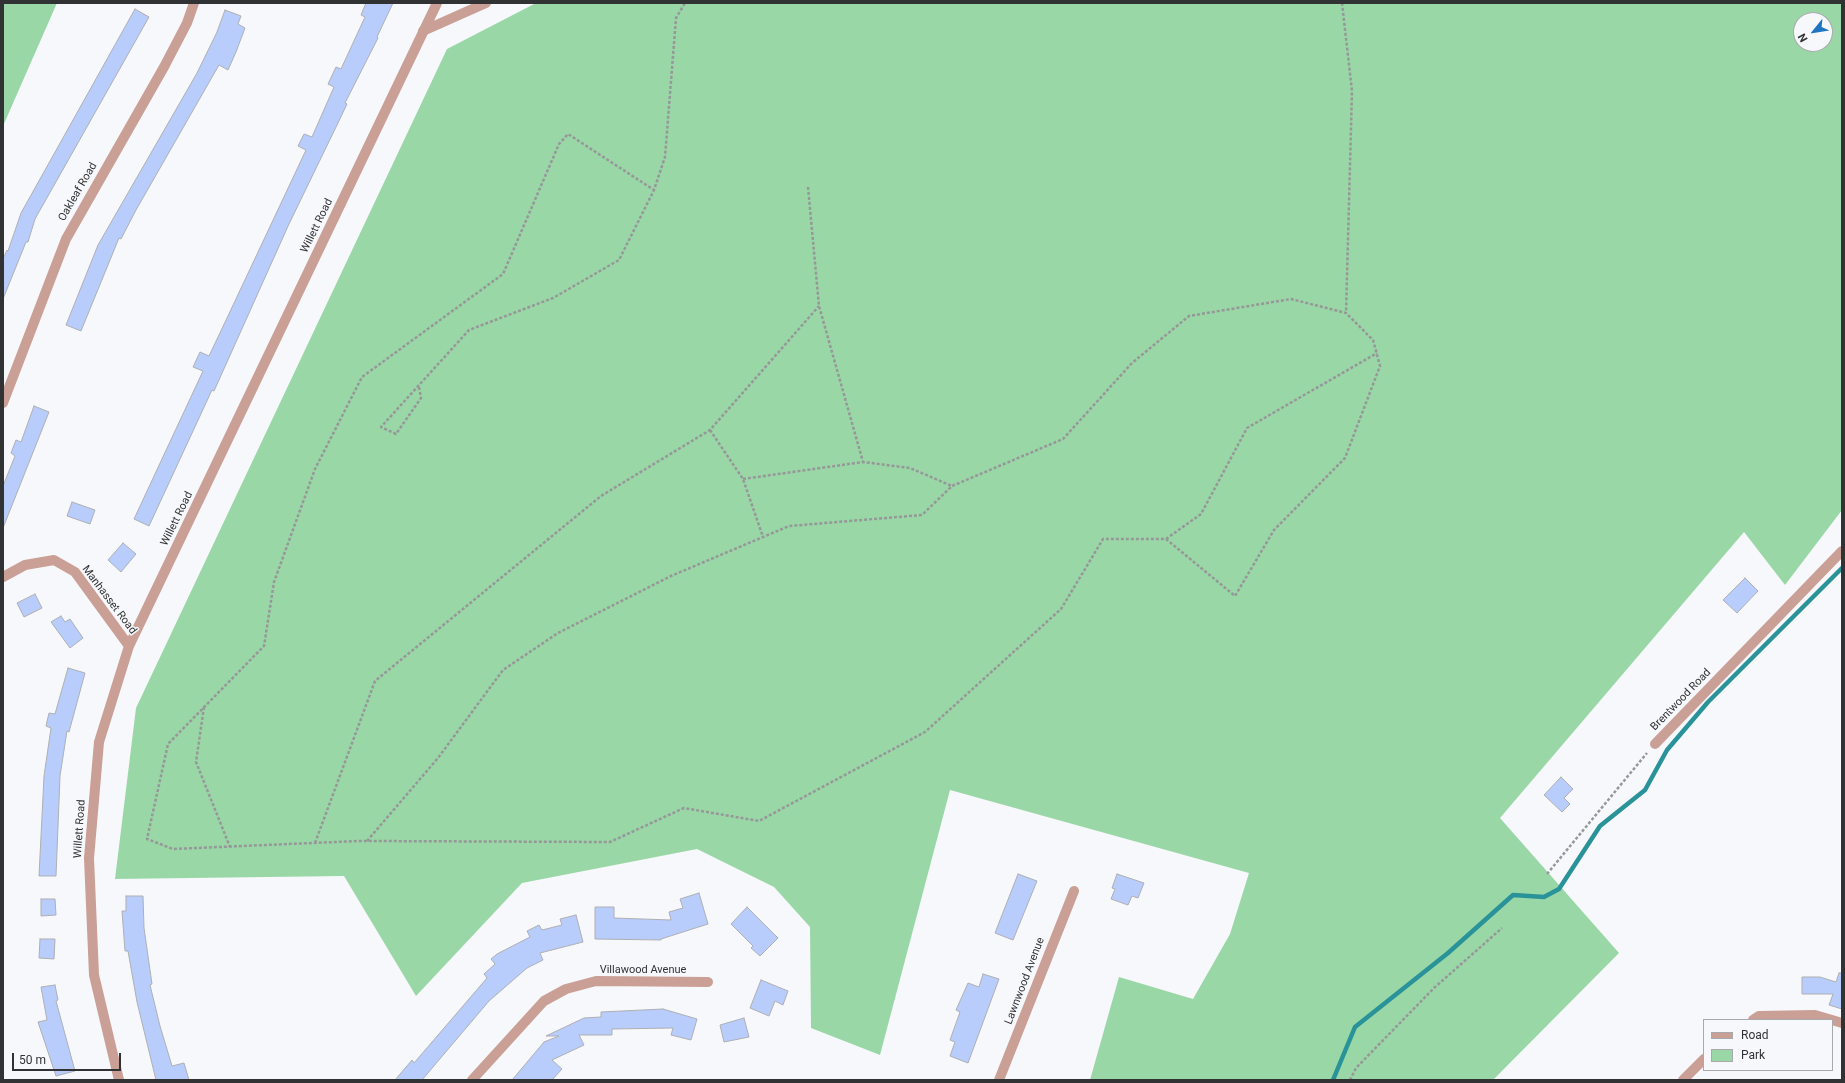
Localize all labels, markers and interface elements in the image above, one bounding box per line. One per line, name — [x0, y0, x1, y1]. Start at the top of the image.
north arrow — [1793, 12, 1833, 52]
text: N — [1795, 31, 1811, 44]
street label: Oakleaf Road — [56, 160, 100, 224]
street label: Willett Road — [298, 197, 336, 255]
street label: Willett Road — [158, 490, 196, 548]
street label: Manhasset Road — [79, 563, 139, 637]
street label: Brentwood Road — [1648, 666, 1714, 734]
street label: Willett Road — [71, 799, 89, 859]
street label: Lawnwood Avenue — [1002, 936, 1048, 1026]
street label: Villawood Avenue — [600, 963, 686, 977]
legend — [1703, 1019, 1833, 1071]
text: Road — [1741, 1028, 1769, 1042]
scale bar — [14, 1045, 123, 1071]
text: Park — [1741, 1048, 1765, 1062]
text: 50 m — [19, 1053, 46, 1067]

